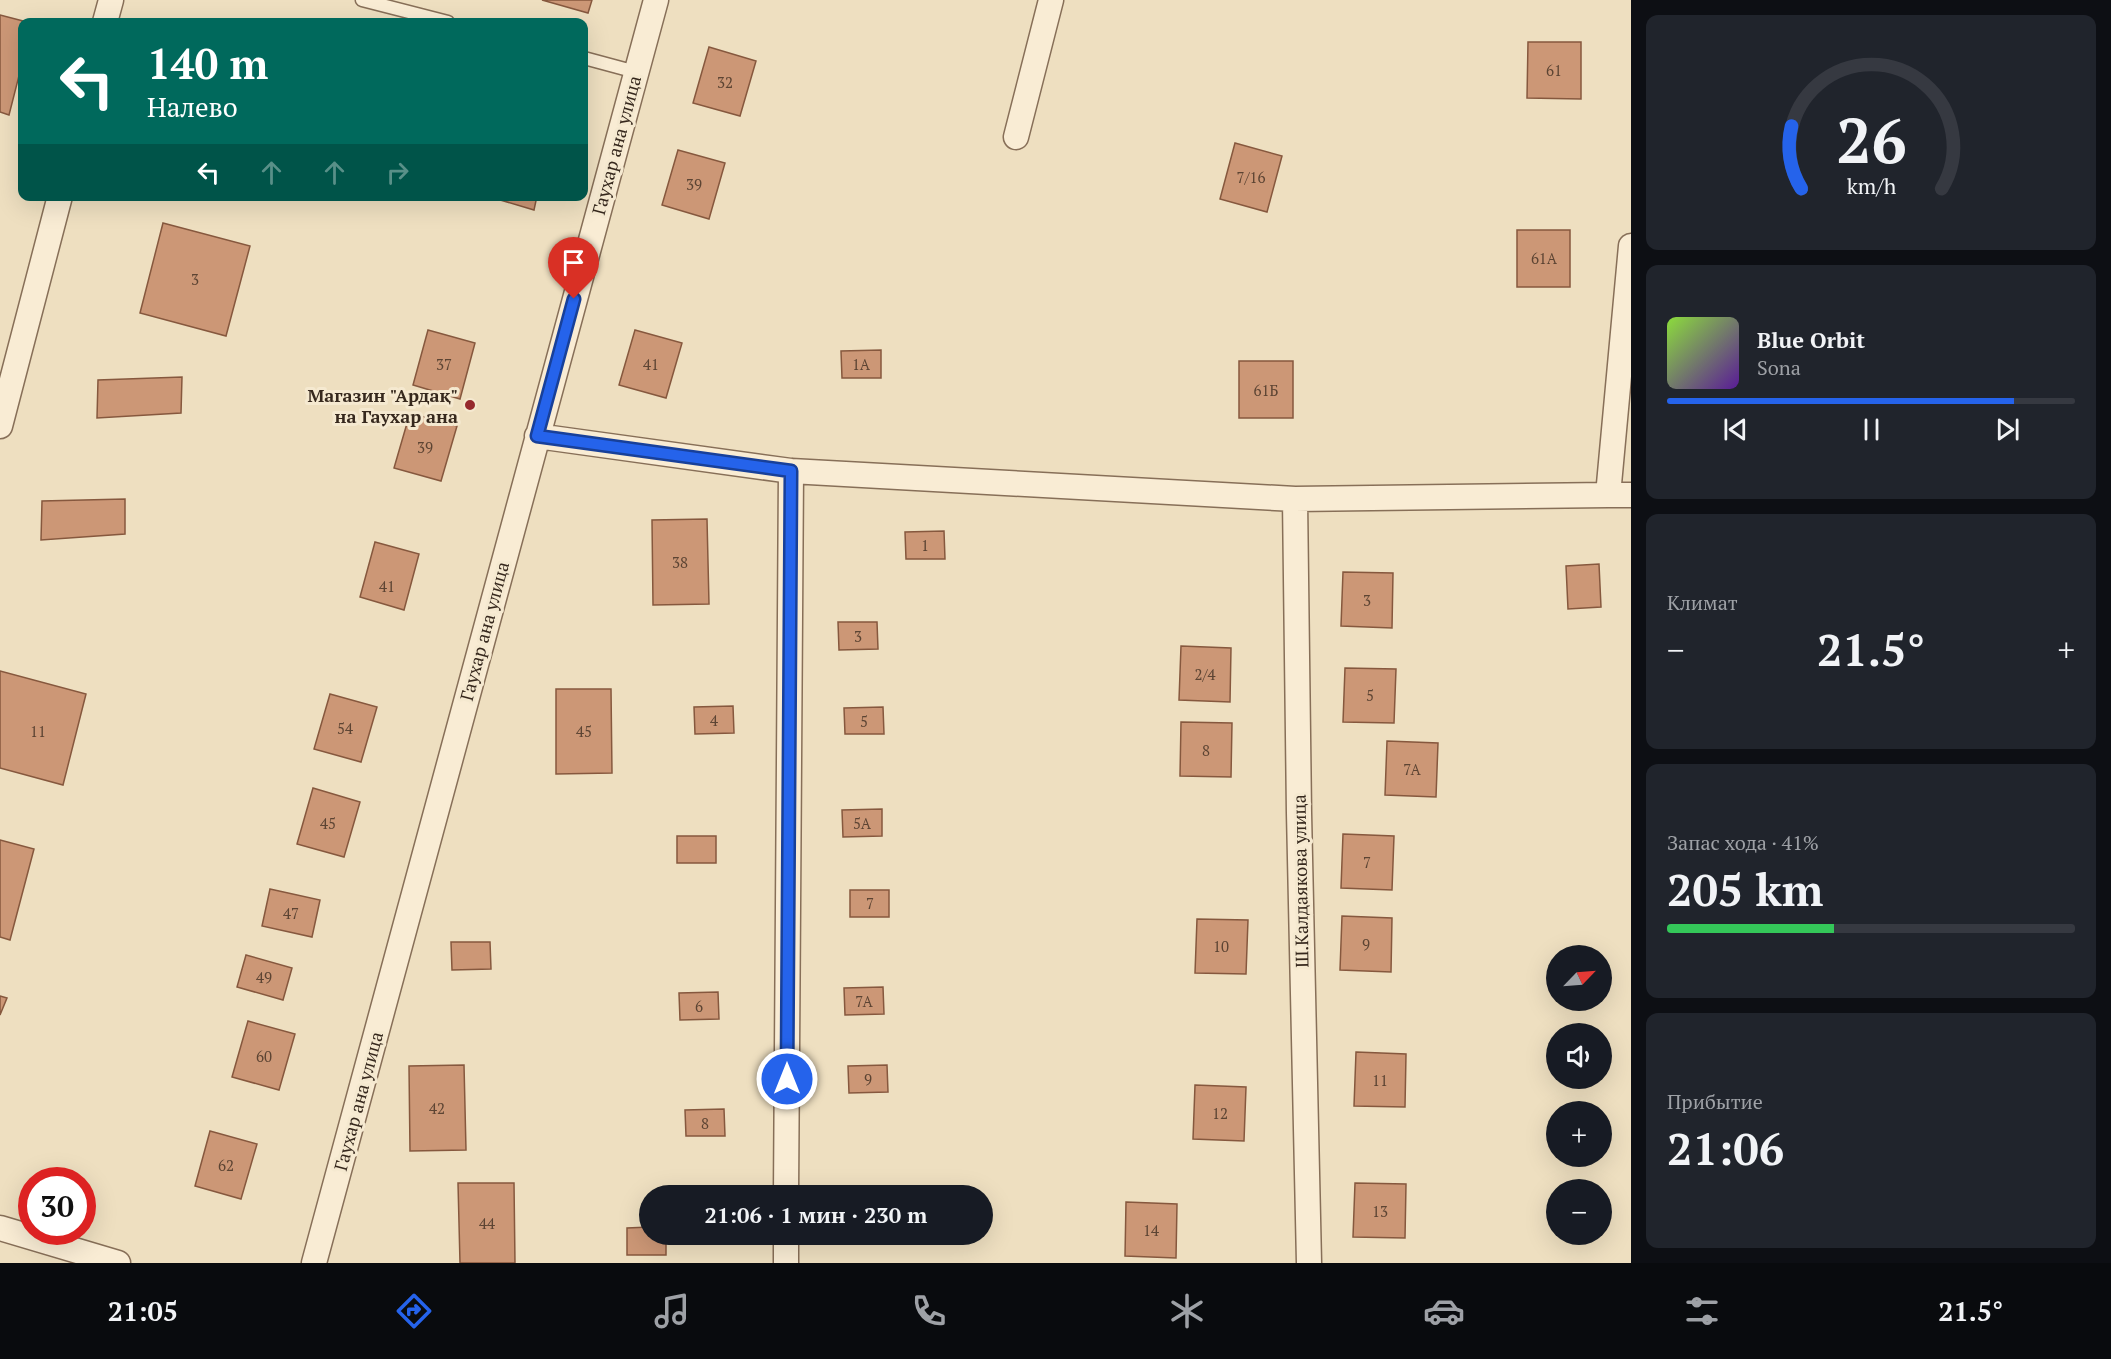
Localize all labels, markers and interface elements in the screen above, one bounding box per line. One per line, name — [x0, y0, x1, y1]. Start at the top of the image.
text: 140 m — [147, 35, 268, 91]
icon: left — [48, 42, 126, 120]
house number: 61 — [1546, 60, 1562, 80]
house number: 32 — [717, 72, 733, 92]
street label: Гаухар ана улица — [586, 73, 646, 217]
text: Налево — [147, 89, 238, 125]
text: 26 — [1836, 98, 1906, 181]
icon: left — [192, 156, 225, 189]
icon: ahead — [255, 156, 288, 189]
icon: ahead — [318, 156, 351, 189]
icon: right — [381, 156, 414, 189]
house number: 7/16 — [1236, 167, 1266, 187]
text: km/h — [1846, 173, 1896, 201]
house number: 39 — [686, 174, 702, 194]
pin — [548, 237, 599, 299]
icon: arrive — [557, 246, 590, 279]
house number: 61A — [1531, 248, 1558, 268]
house number: 3 — [191, 269, 199, 289]
text: Blue Orbit — [1757, 325, 1865, 354]
house number: 37 — [436, 354, 452, 374]
house number: 41 — [643, 354, 659, 374]
house number: 1A — [852, 354, 871, 374]
text: Sona — [1757, 354, 1801, 381]
house number: 61Б — [1254, 380, 1279, 400]
place label: Магазин "Ардақ" на Гаухар ана — [307, 383, 458, 428]
marker: Магазин "Ардақ" на Гаухар ана — [463, 398, 477, 412]
icon: previous — [1719, 413, 1752, 446]
icon: pause — [1855, 413, 1888, 446]
icon: next — [1991, 413, 2024, 446]
house number: 39 — [417, 437, 433, 457]
house number: 1 — [921, 535, 929, 555]
house number: 38 — [672, 552, 688, 572]
street label: Гаухар ана улица — [454, 559, 514, 703]
house number: 41 — [379, 576, 395, 596]
text: Климат — [1667, 589, 1738, 616]
house number: 3 — [1363, 590, 1371, 610]
text: 21.5° — [1817, 619, 1925, 679]
house number: 3 — [854, 626, 862, 646]
text: − — [1667, 628, 1685, 671]
text: + — [2057, 628, 2075, 671]
house number: 2/4 — [1194, 664, 1216, 684]
house number: 5 — [1366, 685, 1374, 705]
house number: 4 — [710, 710, 718, 730]
house number: 5 — [860, 711, 868, 731]
house number: 54 — [337, 718, 353, 738]
house number: 11 — [30, 721, 46, 741]
house number: 45 — [576, 721, 592, 741]
house number: 8 — [1202, 740, 1210, 760]
house number: 7A — [1403, 759, 1421, 779]
street label: Ш.Калдаякова улица — [1286, 794, 1314, 968]
house number: 45 — [320, 813, 336, 833]
house number: 5A — [853, 813, 872, 833]
text: Запас хода · 41% — [1667, 829, 1819, 856]
house number: 7 — [1363, 852, 1371, 872]
text: 205 km — [1667, 859, 1823, 919]
house number: 7 — [866, 893, 874, 913]
house number: 47 — [283, 903, 299, 923]
house number: 9 — [1362, 934, 1370, 954]
house number: 10 — [1213, 936, 1229, 956]
north arrow — [1546, 945, 1612, 1011]
map controls — [1546, 945, 1612, 1245]
house number: 49 — [256, 967, 272, 987]
house number: 7A — [855, 991, 873, 1011]
house number: 6 — [695, 996, 703, 1016]
button: sound — [1546, 1023, 1612, 1089]
street label: Гаухар ана улица — [328, 1029, 388, 1173]
house number: 60 — [256, 1046, 272, 1066]
position arrow — [755, 1047, 819, 1111]
house number: 9 — [864, 1069, 872, 1089]
house number: 11 — [1372, 1070, 1388, 1090]
text: Прибытие — [1667, 1088, 1763, 1115]
house number: 42 — [429, 1098, 445, 1118]
button: + — [1546, 1101, 1612, 1167]
house number: 12 — [1212, 1103, 1228, 1123]
house number: 8 — [701, 1113, 709, 1133]
text: 21:06 — [1667, 1118, 1784, 1178]
house number: 62 — [218, 1155, 234, 1175]
speed limit sign: 30 — [18, 1167, 96, 1245]
button: − — [1546, 1179, 1612, 1245]
text: 21:06 · 1 мин · 230 m — [705, 1200, 927, 1229]
house number: 13 — [1372, 1201, 1388, 1221]
house number: 44 — [479, 1213, 495, 1233]
house number: 14 — [1143, 1220, 1159, 1240]
icon: directions — [393, 1290, 435, 1332]
icon: music — [651, 1290, 693, 1332]
icon: phone — [908, 1290, 950, 1332]
icon: climate — [1166, 1290, 1208, 1332]
icon: car — [1423, 1290, 1465, 1332]
icon: filters — [1681, 1290, 1723, 1332]
text: 21:05 — [108, 1293, 178, 1329]
text: 21.5° — [1938, 1293, 2003, 1329]

